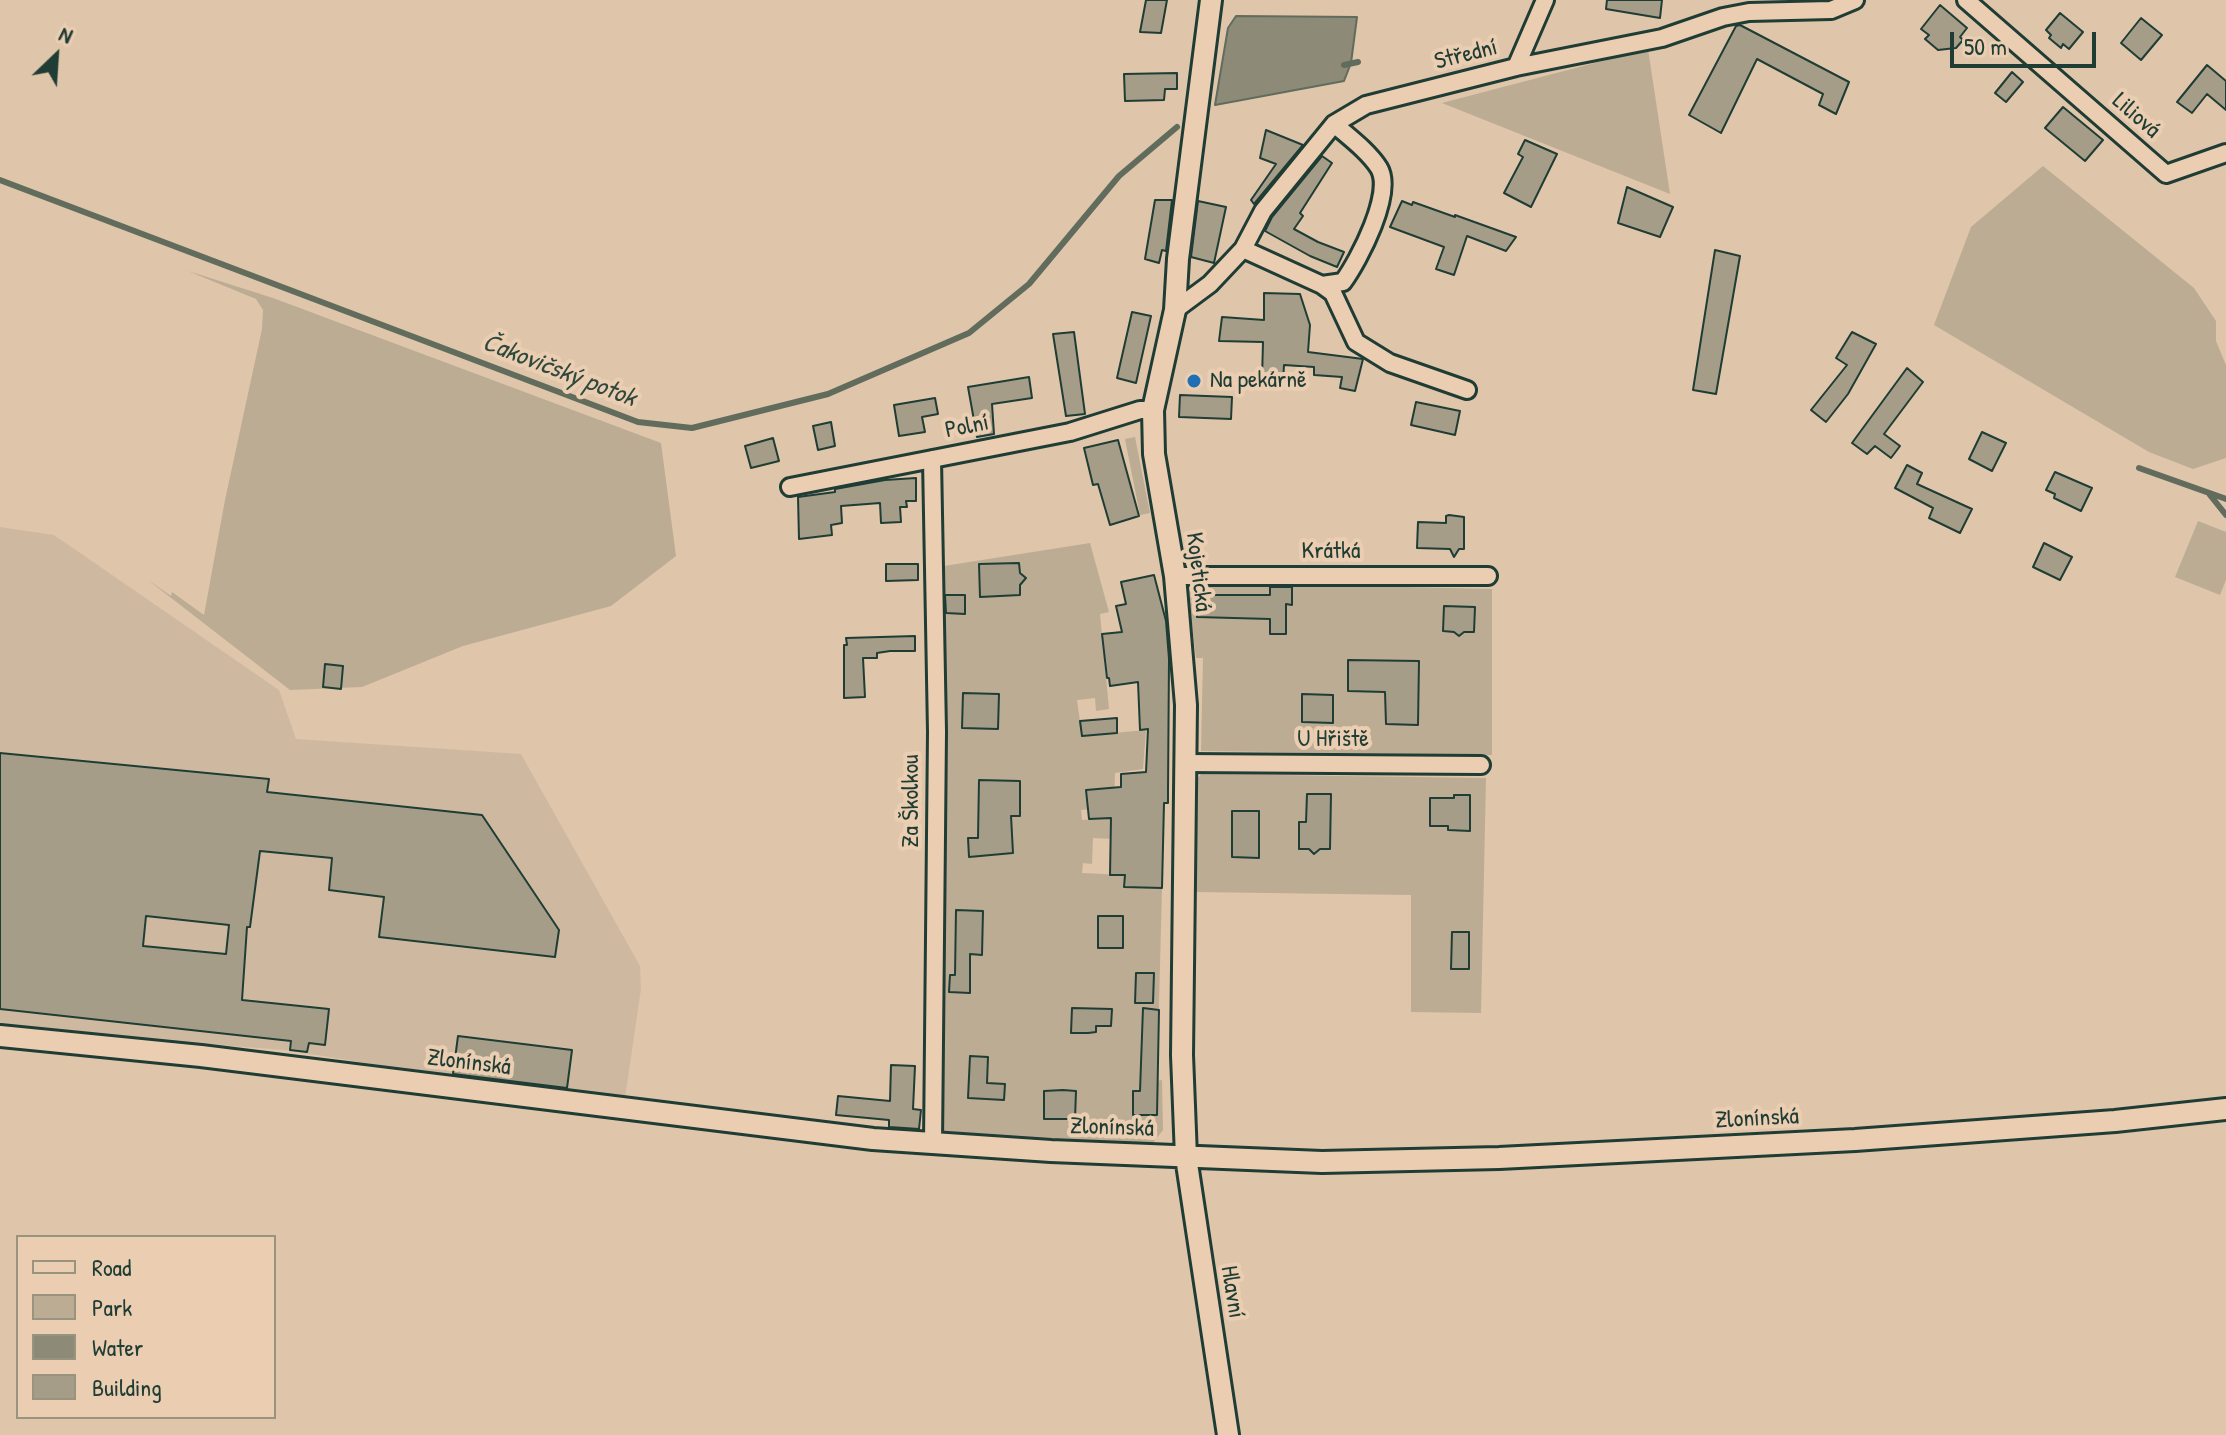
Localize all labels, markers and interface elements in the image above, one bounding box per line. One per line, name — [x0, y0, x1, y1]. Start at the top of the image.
north arrow — [16, 16, 96, 96]
scale bar — [1954, 16, 2100, 66]
text: N — [54, 18, 78, 50]
text: 50 m — [1964, 30, 2007, 62]
street label: Střední — [1432, 33, 1500, 77]
street label: Liliová — [2106, 87, 2166, 145]
water label: Čakovičský potok — [478, 327, 640, 415]
place label: Na pekárně — [1210, 367, 1307, 395]
marker: Na pekárně — [1185, 372, 1203, 390]
street label: Polní — [943, 409, 991, 445]
street label: Kojetická — [1179, 531, 1217, 613]
street label: Krátká — [1302, 538, 1360, 566]
street label: U Hřiště — [1297, 726, 1369, 754]
street label: Za Školkou — [898, 754, 926, 848]
street label: Zlonínská — [426, 1044, 512, 1082]
street label: Zlonínská — [1714, 1102, 1800, 1136]
street label: Zlonínská — [1070, 1112, 1154, 1144]
legend — [16, 1235, 276, 1419]
text: Road — [92, 1251, 131, 1283]
street label: Hlavní — [1214, 1264, 1250, 1320]
text: Park — [92, 1291, 132, 1323]
text: Water — [92, 1331, 143, 1363]
text: Building — [92, 1371, 162, 1403]

